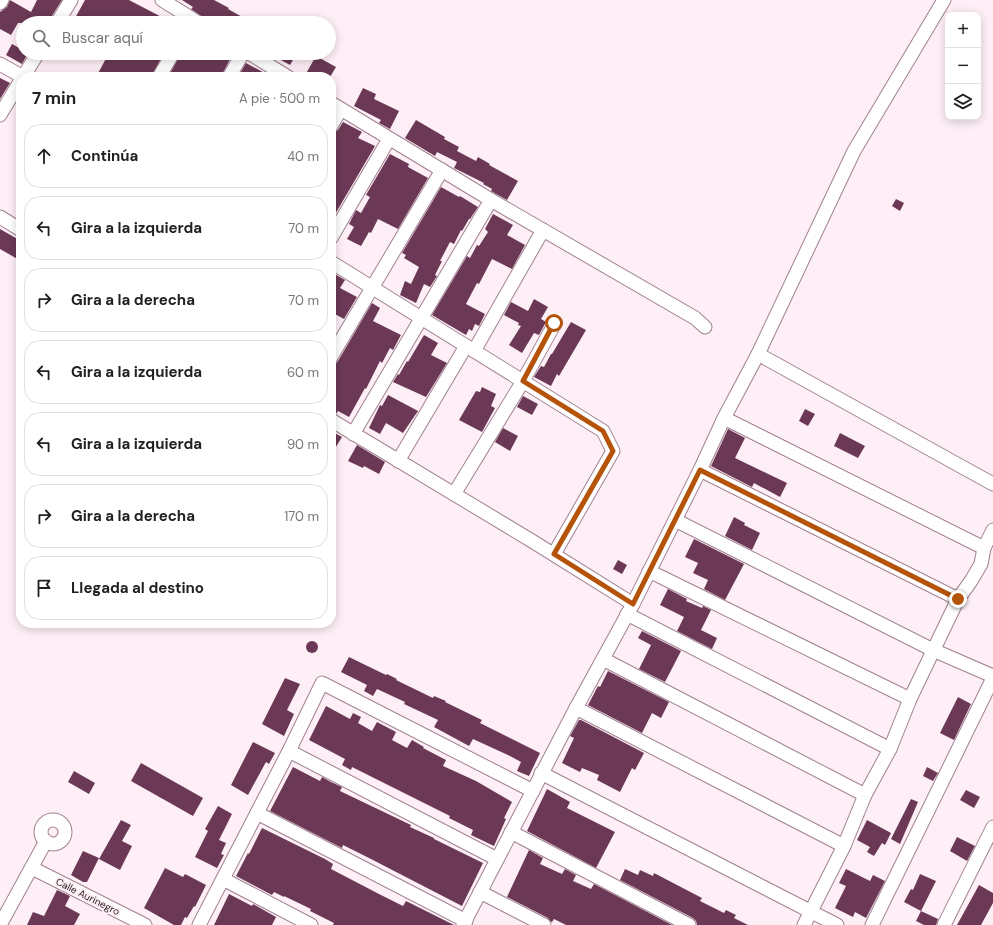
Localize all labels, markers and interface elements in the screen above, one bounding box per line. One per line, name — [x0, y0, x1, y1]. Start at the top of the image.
map controls — [945, 12, 981, 120]
button: + — [945, 12, 981, 48]
search box — [16, 16, 336, 60]
icon: search — [30, 27, 52, 49]
text: Buscar aquí — [62, 28, 143, 48]
button: − — [945, 48, 981, 84]
button: layers — [945, 84, 981, 120]
text: 7 min — [32, 87, 76, 109]
text: A pie · 500 m — [239, 90, 320, 107]
icon: ahead — [33, 145, 55, 167]
text: Continúa — [71, 146, 138, 166]
text: 40 m — [287, 148, 319, 165]
icon: left — [33, 217, 55, 239]
text: Gira a la izquierda — [71, 218, 202, 238]
text: 70 m — [288, 220, 319, 237]
icon: right — [33, 289, 55, 311]
text: Gira a la derecha — [71, 290, 195, 310]
text: 70 m — [288, 292, 319, 309]
route start — [545, 314, 563, 332]
icon: left — [33, 361, 55, 383]
text: Gira a la izquierda — [71, 362, 202, 382]
text: 60 m — [287, 364, 319, 381]
icon: left — [33, 433, 55, 455]
text: Gira a la izquierda — [71, 434, 202, 454]
text: 90 m — [287, 436, 319, 453]
icon: right — [33, 505, 55, 527]
text: Gira a la derecha — [71, 506, 195, 526]
text: 170 m — [284, 508, 319, 525]
icon: arrive — [33, 577, 55, 599]
text: Llegada al destino — [71, 578, 204, 598]
route end — [949, 590, 967, 608]
street label: Calle Aurinegro — [54, 875, 122, 918]

